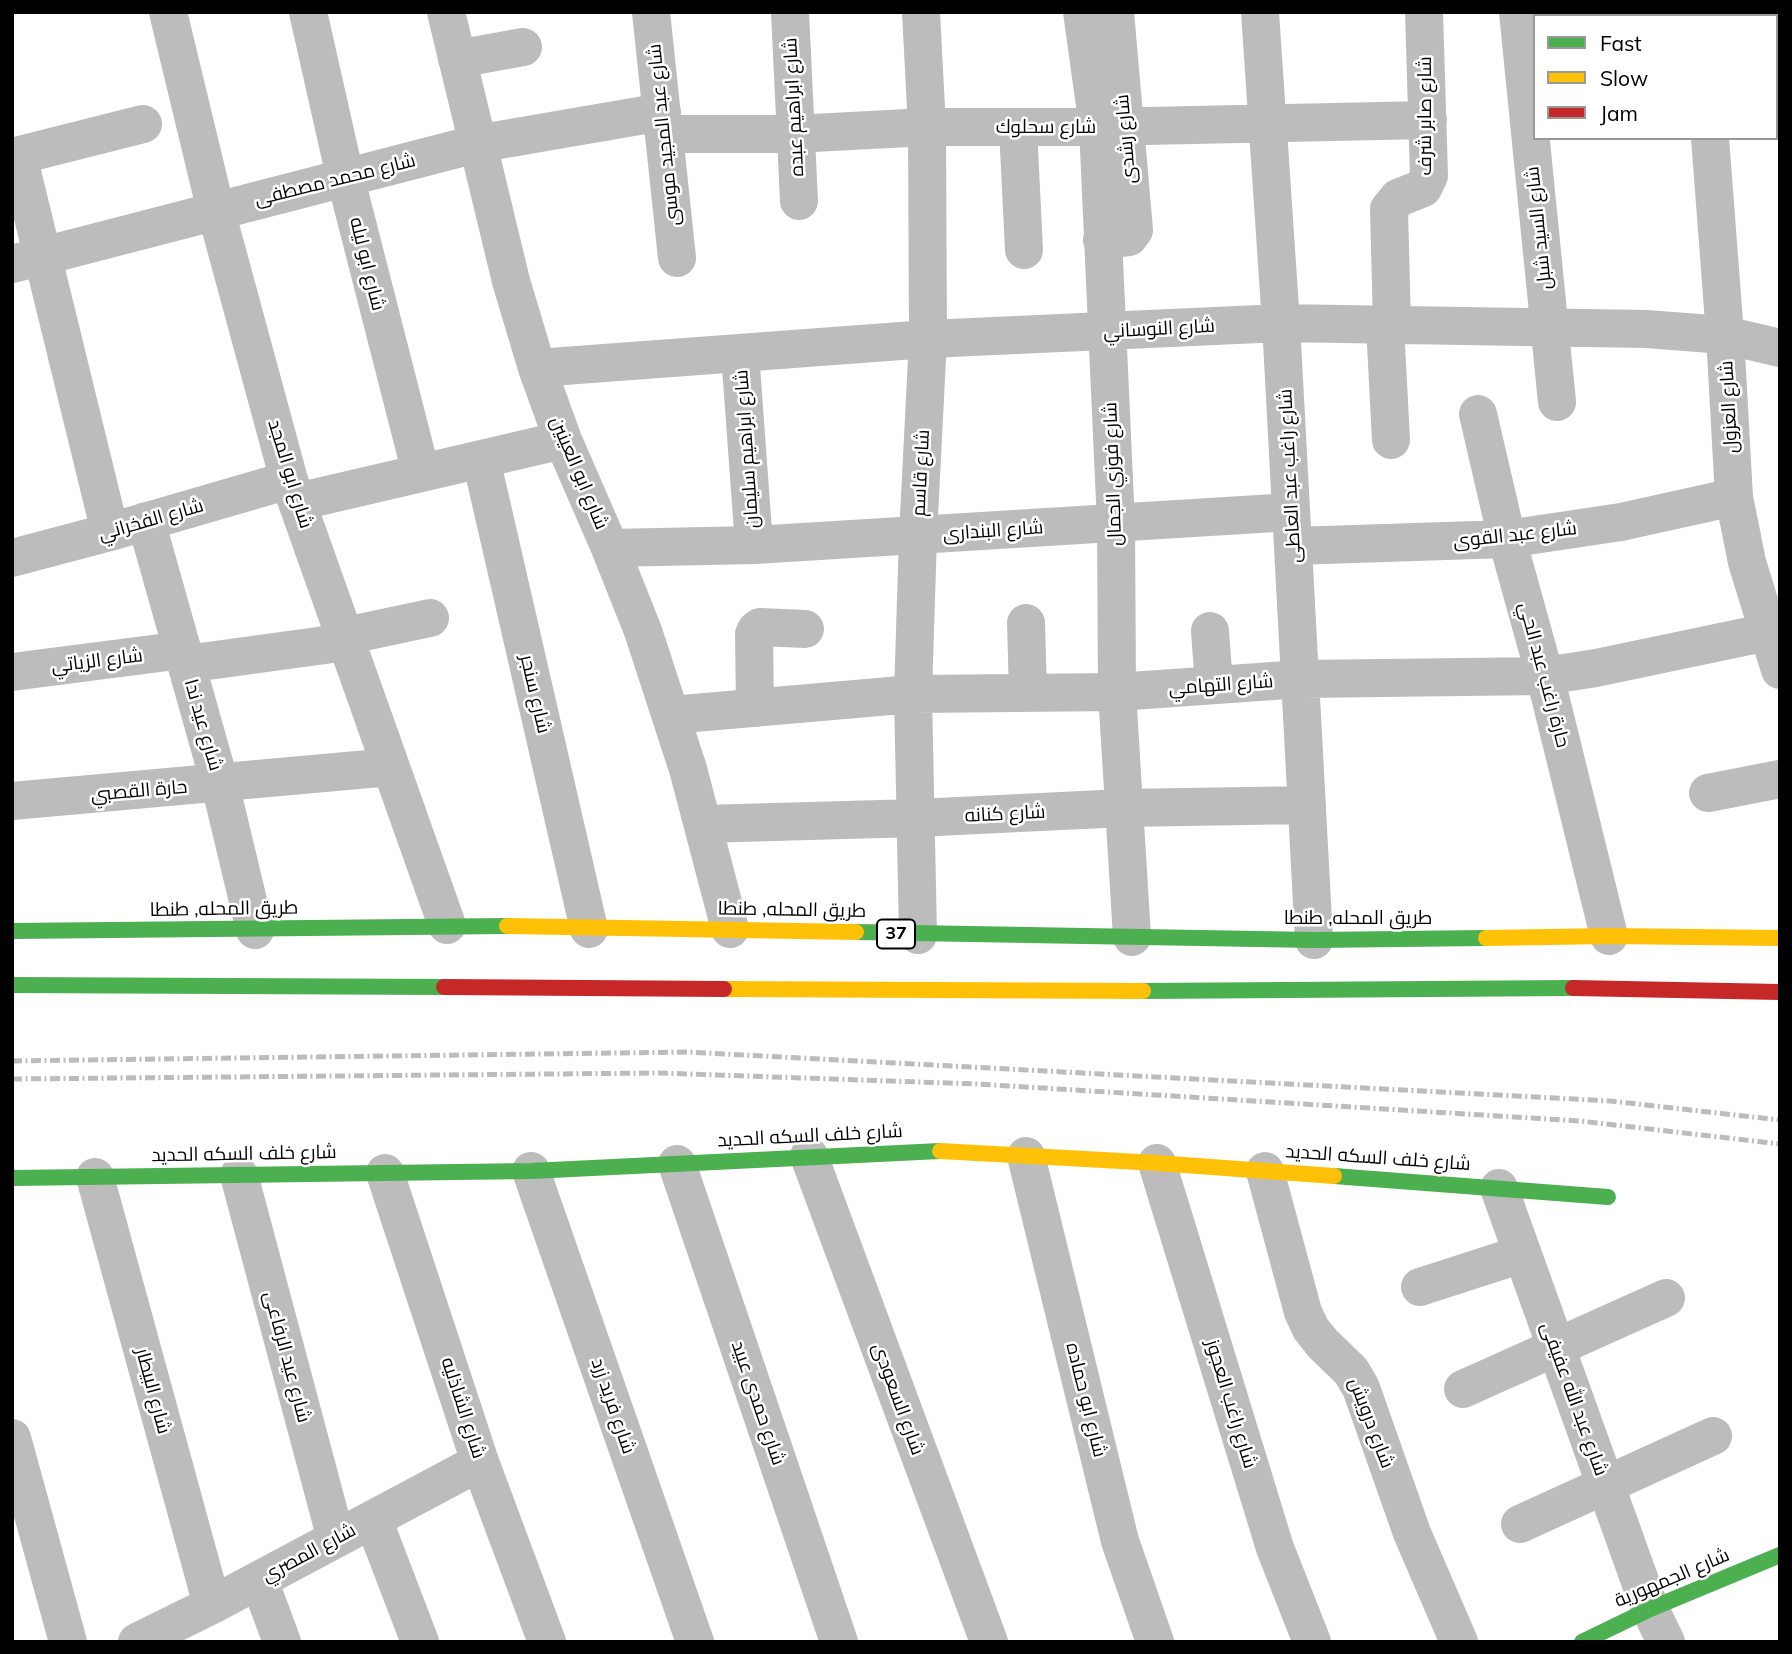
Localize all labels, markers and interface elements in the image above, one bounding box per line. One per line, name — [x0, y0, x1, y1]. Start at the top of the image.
legend — [1533, 14, 1778, 140]
text: Fast — [1600, 30, 1642, 56]
street label: شارع ابراهيم عبده — [779, 37, 809, 177]
street label: شارع عبد المجيد موسى — [643, 43, 685, 227]
street label: شارع صابر شرف — [1414, 56, 1436, 176]
text: Slow — [1600, 65, 1648, 91]
street label: شارع رشدى — [1111, 93, 1141, 185]
text: Jam — [1600, 100, 1638, 126]
street label: شارع سحلوك — [996, 116, 1096, 138]
street label: شارع محمد مصطفى — [252, 149, 418, 211]
street label: شارع السيد شبل — [1521, 165, 1557, 291]
street label: شارع ابو ليله — [344, 215, 390, 313]
street label: شارع النوساني — [1103, 315, 1215, 343]
street label: شارع العزول — [1715, 360, 1743, 454]
street label: شارع ابراهيم سليمان — [730, 369, 764, 529]
street label: شارع راغب عبد العاطى — [1274, 388, 1306, 564]
street label: شارع فوزي الجمال — [1099, 402, 1127, 546]
street label: شارع ابو العينين — [545, 413, 613, 533]
street label: شارع ابو المجد — [263, 417, 317, 531]
street label: شارع قاسم — [907, 429, 935, 517]
street label: شارع الفخراني — [96, 494, 206, 546]
street label: شارع البندارى — [942, 516, 1044, 546]
street label: شارع عبد القوى — [1452, 517, 1578, 553]
street label: حارة راغب عبد الحي — [1514, 600, 1574, 750]
street label: شارع الزياتي — [50, 644, 144, 678]
street label: شارع سنجر — [515, 652, 555, 736]
street label: شارع التهامي — [1168, 670, 1274, 700]
street label: شارع عيد ندا — [179, 677, 227, 773]
street label: حارة القصبي — [90, 775, 188, 807]
street label: شارع كنانه — [964, 800, 1046, 828]
street label: طريق المحله, طنطا — [149, 896, 299, 922]
street label: طريق المحله, طنطا — [717, 897, 867, 923]
street label: طريق المحله, طنطا — [1284, 907, 1432, 929]
road number: 37 — [877, 919, 915, 948]
street label: شارع خلف السكه الحديد — [717, 1120, 903, 1152]
street label: شارع خلف السكه الحديد — [1285, 1140, 1471, 1176]
street label: شارع خلف السكه الحديد — [151, 1141, 337, 1167]
street label: شارع عيد الرفاعى — [259, 1289, 315, 1425]
street label: شارع عبد الله عفيفى — [1536, 1319, 1612, 1479]
street label: شارع راغب العجوز — [1201, 1337, 1261, 1471]
street label: شارع حمدى عبيد — [726, 1338, 790, 1468]
street label: شارع السعودى — [867, 1340, 929, 1458]
street label: شارع ابو حماده — [1061, 1340, 1111, 1460]
street label: شارع البيطار — [131, 1345, 175, 1437]
street label: شارع الشاذليه — [436, 1355, 490, 1461]
street label: شارع فريد زرد — [586, 1355, 640, 1457]
street label: شارع درويش — [1343, 1375, 1399, 1471]
street label: شارع المصري — [258, 1519, 360, 1587]
street label: شارع الجمهورية — [1611, 1544, 1733, 1612]

